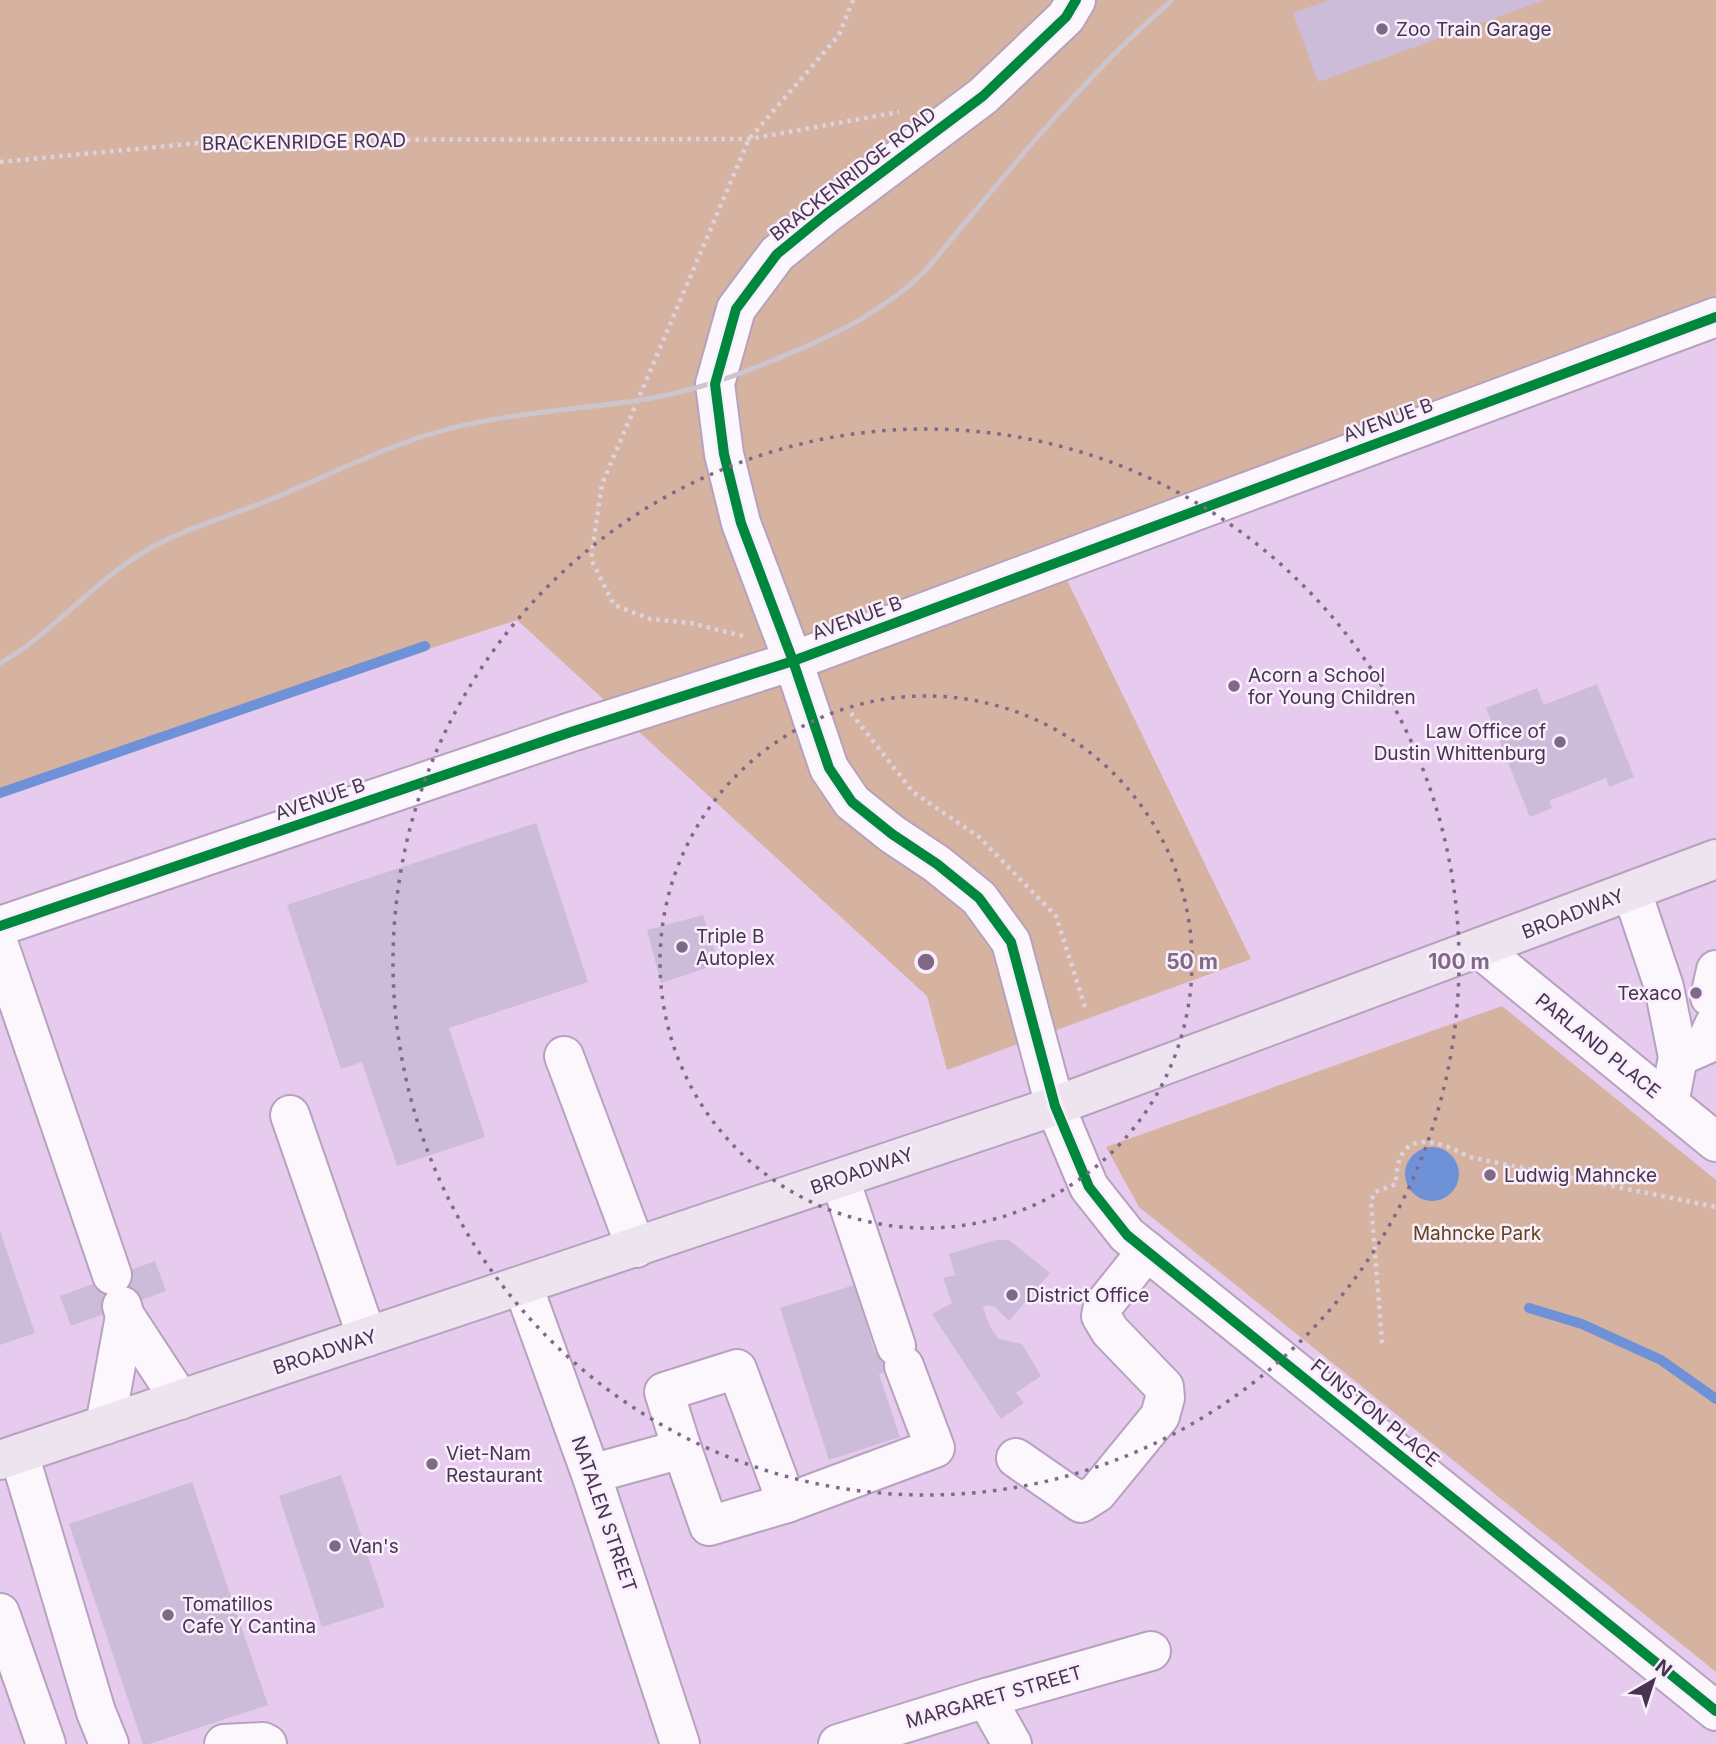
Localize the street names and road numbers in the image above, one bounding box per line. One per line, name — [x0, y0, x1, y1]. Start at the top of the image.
street label: BRACKENRIDGE ROAD — [765, 102, 941, 246]
street label: BRACKENRIDGE ROAD — [202, 129, 406, 155]
street label: AVENUE B — [1340, 393, 1436, 447]
street label: AVENUE B — [809, 591, 905, 645]
street label: AVENUE B — [272, 773, 368, 825]
street label: BROADWAY — [1519, 884, 1627, 944]
street label: PARLAND PLACE — [1531, 989, 1665, 1103]
street label: BROADWAY — [807, 1143, 917, 1199]
street label: BROADWAY — [270, 1324, 380, 1380]
street label: FUNSTON PLACE — [1306, 1354, 1444, 1472]
street label: NATALEN STREET — [567, 1433, 641, 1595]
street label: MARGARET STREET — [903, 1661, 1085, 1733]

